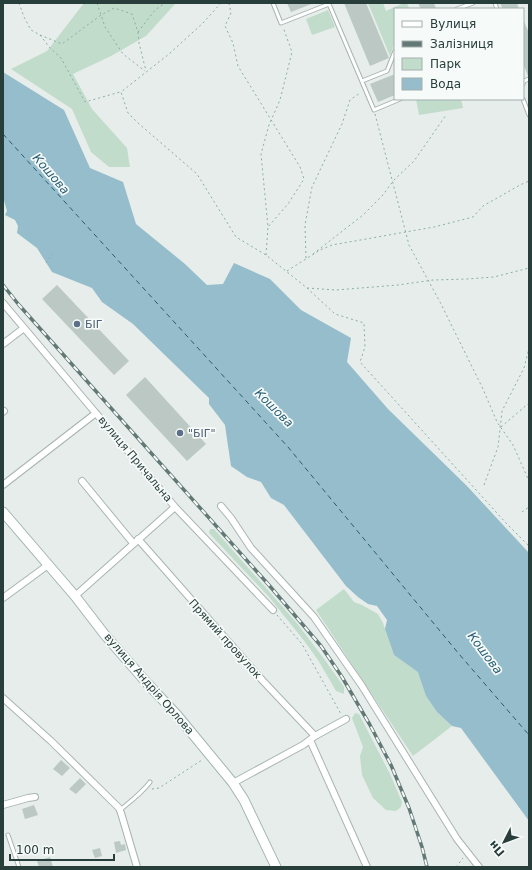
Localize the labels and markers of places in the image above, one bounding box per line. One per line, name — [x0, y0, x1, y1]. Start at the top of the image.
place label: БІГ — [85, 318, 103, 331]
marker: БІГ — [72, 319, 82, 329]
place label: "БІГ" — [188, 427, 216, 440]
marker: "БІГ" — [175, 428, 185, 438]

